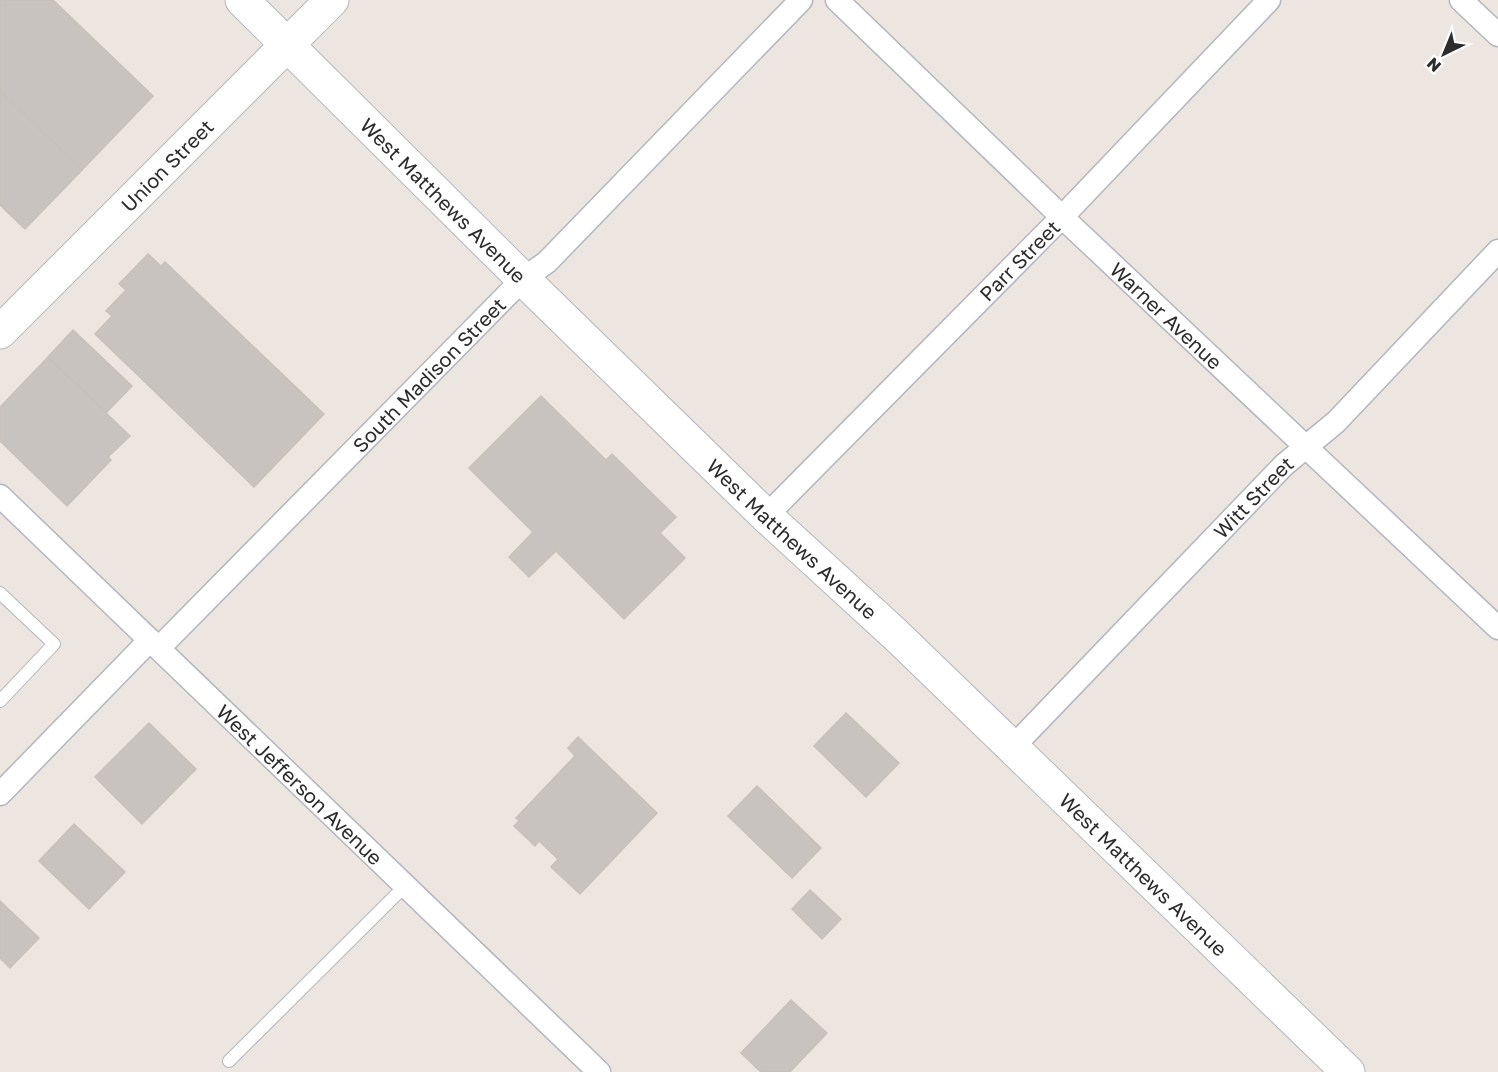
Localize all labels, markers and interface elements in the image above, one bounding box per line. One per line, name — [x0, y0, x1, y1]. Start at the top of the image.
north arrow — [1414, 24, 1474, 84]
text: N — [1422, 54, 1445, 76]
street label: West Matthews Avenue — [356, 113, 531, 288]
street label: Union Street — [116, 114, 218, 216]
street label: Parr Street — [974, 215, 1064, 306]
street label: Warner Avenue — [1105, 257, 1227, 374]
street label: South Madison Street — [347, 292, 510, 457]
street label: Witt Street — [1208, 451, 1298, 543]
street label: West Matthews Avenue — [702, 453, 882, 624]
street label: West Jefferson Avenue — [212, 699, 388, 869]
street label: West Matthews Avenue — [1055, 788, 1232, 961]

